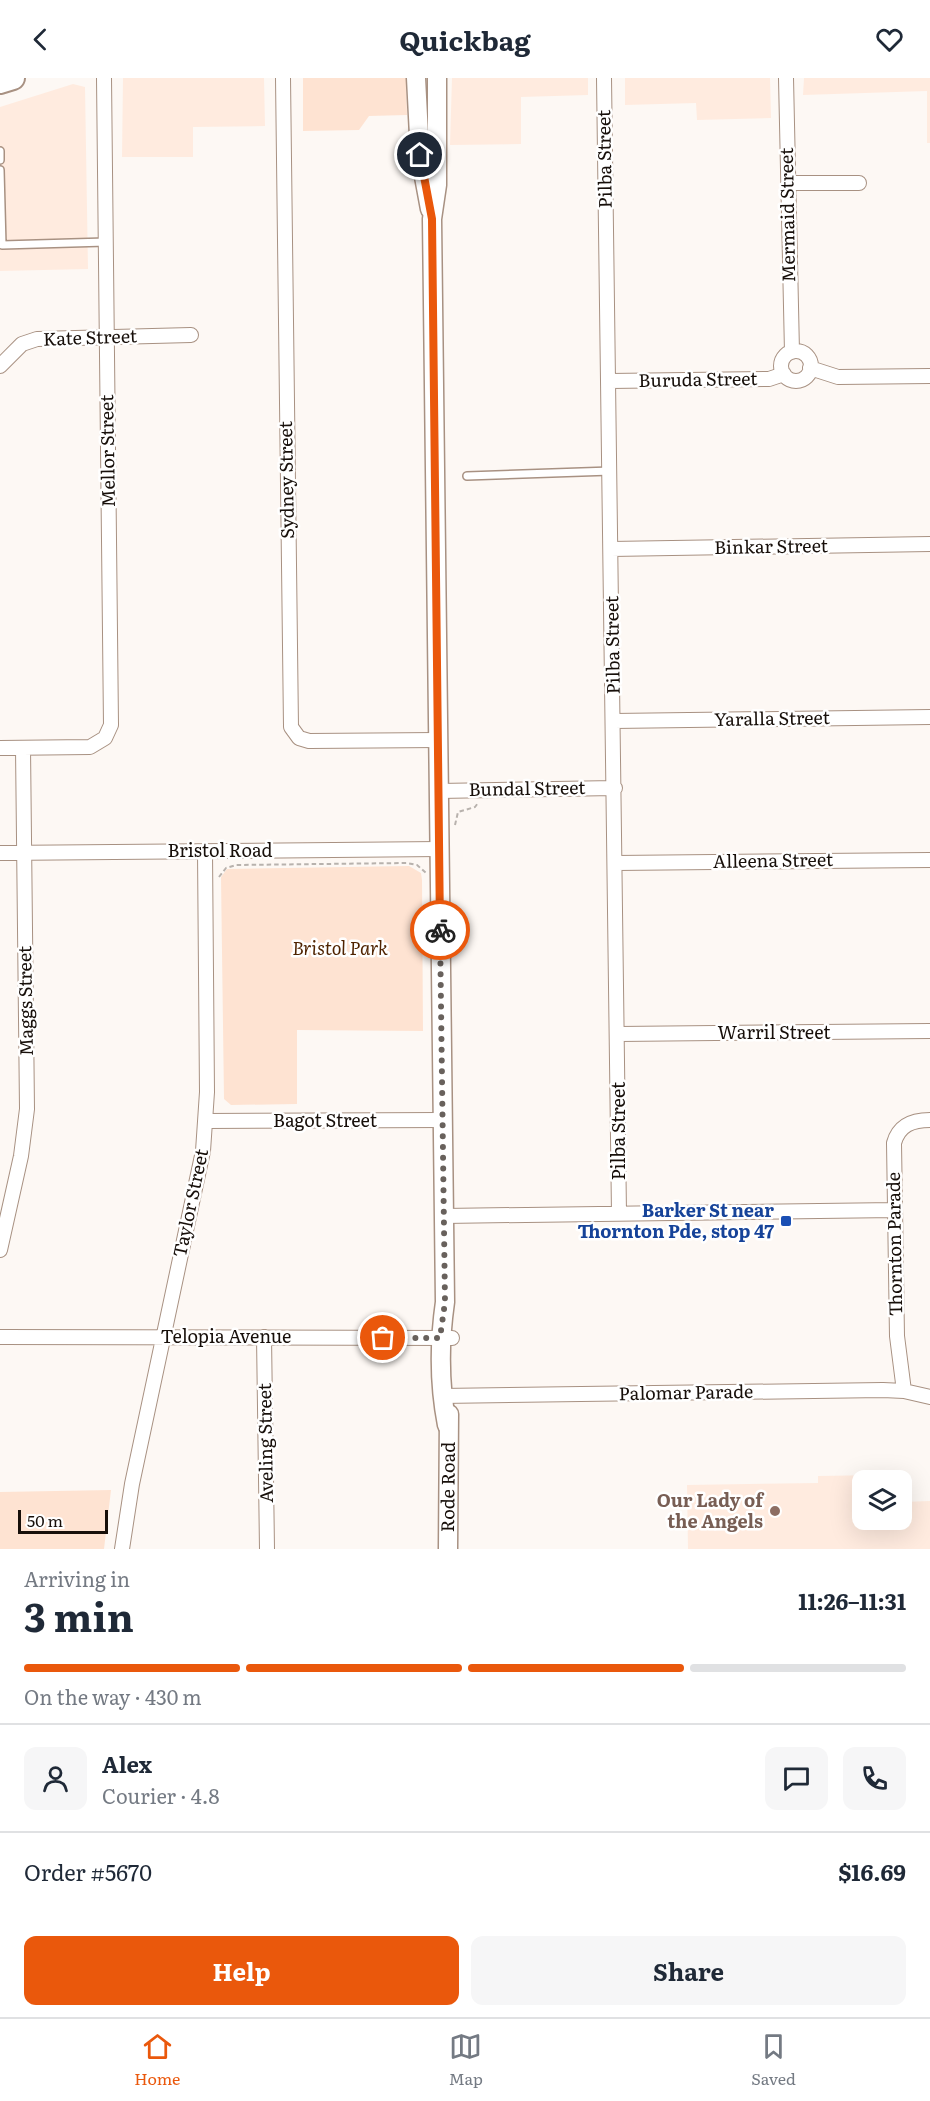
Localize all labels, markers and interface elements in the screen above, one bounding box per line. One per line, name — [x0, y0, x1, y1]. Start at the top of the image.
text: Quickbag — [399, 19, 531, 59]
icon: back — [24, 23, 57, 56]
icon: heart — [873, 23, 906, 56]
street label: Pilba Street — [589, 109, 618, 209]
pin — [394, 129, 445, 180]
icon: home — [403, 138, 436, 171]
street label: Mermaid Street — [772, 147, 801, 283]
street label: Kate Street — [42, 321, 138, 352]
street label: Buruda Street — [638, 364, 758, 393]
street label: Mellor Street — [92, 394, 121, 508]
street label: Sydney Street — [271, 420, 300, 539]
street label: Binkar Street — [714, 531, 829, 560]
street label: Pilba Street — [597, 595, 626, 695]
street label: Yaralla Street — [714, 703, 831, 732]
street label: Bundal Street — [468, 773, 586, 802]
street label: Bristol Road — [167, 836, 273, 863]
street label: Alleena Street — [713, 845, 834, 874]
courier — [410, 900, 470, 960]
icon: bike — [424, 914, 457, 947]
park label: Bristol Park — [292, 934, 388, 961]
street label: Maggs Street — [10, 945, 39, 1056]
street label: Warril Street — [717, 1018, 831, 1045]
street label: Pilba Street — [604, 1081, 631, 1180]
street label: Bagot Street — [273, 1106, 378, 1133]
street label: Taylor Street — [165, 1145, 214, 1259]
street label: Thornton Parade — [879, 1172, 908, 1316]
place label: Barker St near Thornton Pde, stop 47 — [577, 1196, 774, 1244]
marker: Barker St near Thornton Pde, stop 47 — [779, 1214, 793, 1228]
pin — [357, 1312, 408, 1363]
icon: bag — [366, 1321, 399, 1354]
street label: Telopia Avenue — [161, 1322, 291, 1349]
street label: Palomar Parade — [618, 1377, 753, 1406]
street label: Aveling Street — [250, 1382, 279, 1503]
street label: Rode Road — [433, 1442, 461, 1532]
map controls — [852, 1470, 912, 1530]
button: layers — [852, 1470, 912, 1530]
place label: Our Lady of the Angels — [657, 1486, 765, 1534]
marker: Our Lady of the Angels — [768, 1504, 782, 1518]
scale bar — [18, 1507, 108, 1534]
text: 50 m — [27, 1508, 63, 1532]
text: Arriving in — [24, 1563, 130, 1593]
text: 11:26–11:31 — [798, 1584, 906, 1617]
text: 3 min — [24, 1586, 134, 1644]
text: On the way · 430 m — [24, 1681, 202, 1711]
button: person — [24, 1747, 87, 1810]
text: Alex — [102, 1747, 152, 1780]
button: chat — [765, 1747, 828, 1810]
button: phone — [843, 1747, 906, 1810]
text: Courier · 4.8 — [102, 1780, 219, 1810]
text: Order #5670 — [24, 1855, 152, 1888]
text: $16.69 — [838, 1855, 906, 1888]
button: Help — [24, 1936, 459, 2005]
button: Share — [471, 1936, 906, 2005]
tab: Home — [134, 2030, 180, 2090]
tab: Map — [449, 2030, 483, 2090]
tab: Saved — [751, 2030, 796, 2090]

